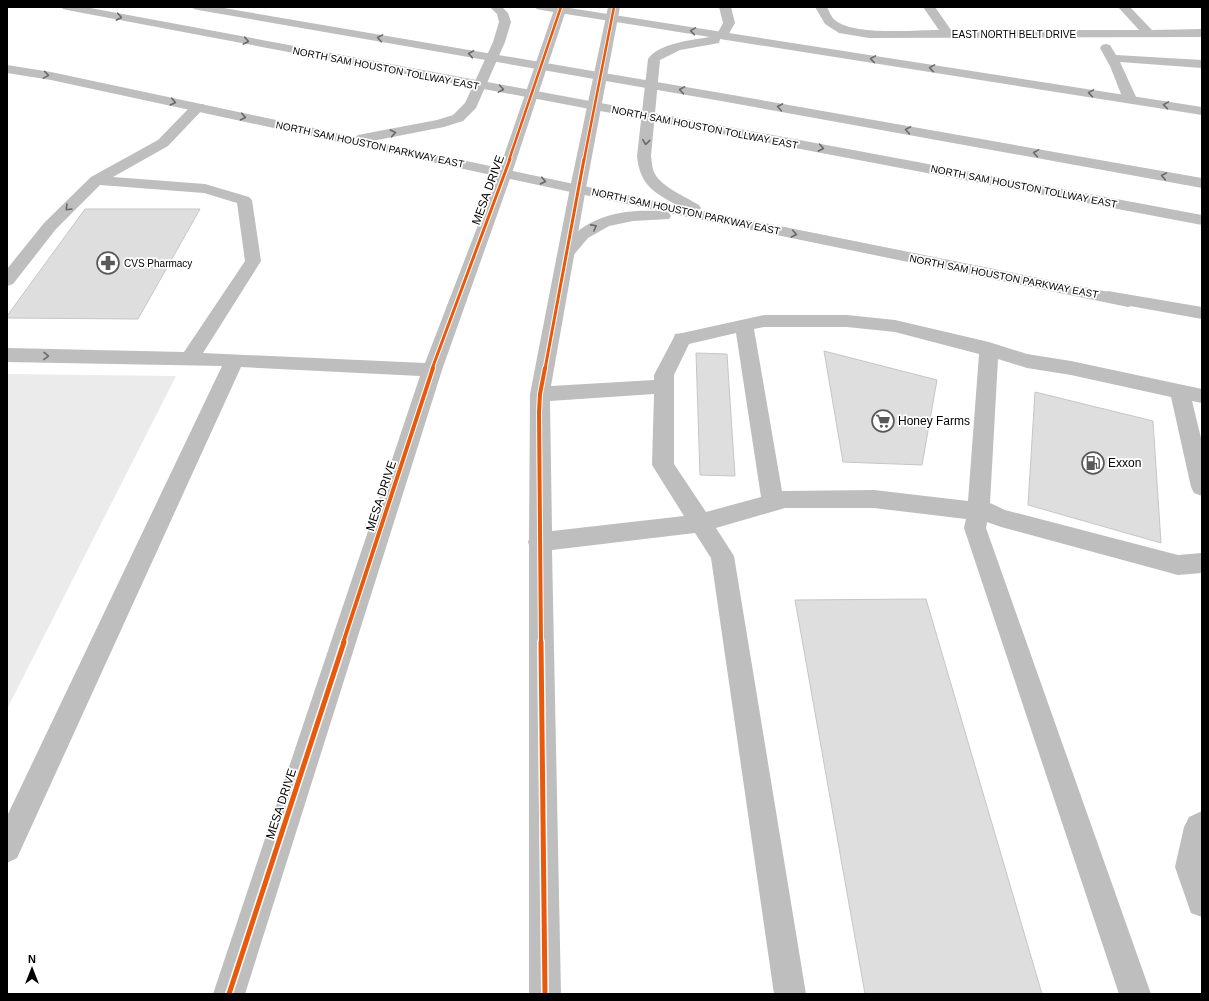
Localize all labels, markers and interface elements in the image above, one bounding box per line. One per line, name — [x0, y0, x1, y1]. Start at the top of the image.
one-way arrow — [116, 12, 122, 21]
one-way arrow — [690, 27, 696, 36]
street label: EAST NORTH BELT DRIVE — [952, 29, 1076, 40]
one-way arrow — [377, 34, 383, 43]
one-way arrow — [243, 37, 250, 45]
street label: NORTH SAM HOUSTON TOLLWAY EAST — [292, 45, 480, 92]
one-way arrow — [468, 50, 474, 59]
one-way arrow — [870, 55, 876, 64]
one-way arrow — [929, 64, 936, 73]
one-way arrow — [42, 70, 49, 79]
one-way arrow — [498, 84, 504, 93]
one-way arrow — [679, 86, 685, 95]
one-way arrow — [1088, 89, 1094, 98]
one-way arrow — [170, 97, 176, 105]
one-way arrow — [1163, 101, 1169, 110]
street label: NORTH SAM HOUSTON TOLLWAY EAST — [611, 104, 799, 151]
one-way arrow — [777, 104, 783, 112]
one-way arrow — [240, 112, 246, 120]
street label: NORTH SAM HOUSTON PARKWAY EAST — [275, 119, 465, 170]
one-way arrow — [905, 127, 911, 135]
one-way arrow — [390, 129, 396, 137]
one-way arrow — [642, 139, 651, 145]
one-way arrow — [818, 144, 824, 152]
one-way arrow — [1033, 150, 1039, 158]
street label: MESA DRIVE — [469, 153, 507, 227]
street label: NORTH SAM HOUSTON TOLLWAY EAST — [930, 163, 1118, 210]
one-way arrow — [1161, 172, 1167, 181]
one-way arrow — [540, 176, 546, 184]
street label: NORTH SAM HOUSTON PARKWAY EAST — [591, 186, 781, 237]
one-way arrow — [65, 203, 73, 211]
one-way arrow — [590, 224, 598, 232]
one-way arrow — [791, 229, 797, 238]
pharmacy icon: CVS Pharmacy — [95, 250, 121, 276]
street label: NORTH SAM HOUSTON PARKWAY EAST — [909, 253, 1099, 300]
place label: CVS Pharmacy — [124, 258, 192, 269]
one-way arrow — [43, 352, 49, 360]
supermarket icon: Honey Farms — [870, 408, 896, 434]
place label: Honey Farms — [898, 414, 970, 428]
fuel station icon: Exxon — [1080, 450, 1106, 476]
place label: Exxon — [1108, 456, 1141, 470]
street label: MESA DRIVE — [363, 459, 399, 533]
street label: MESA DRIVE — [263, 767, 299, 841]
north arrow — [12, 949, 52, 989]
text: N — [28, 953, 36, 965]

